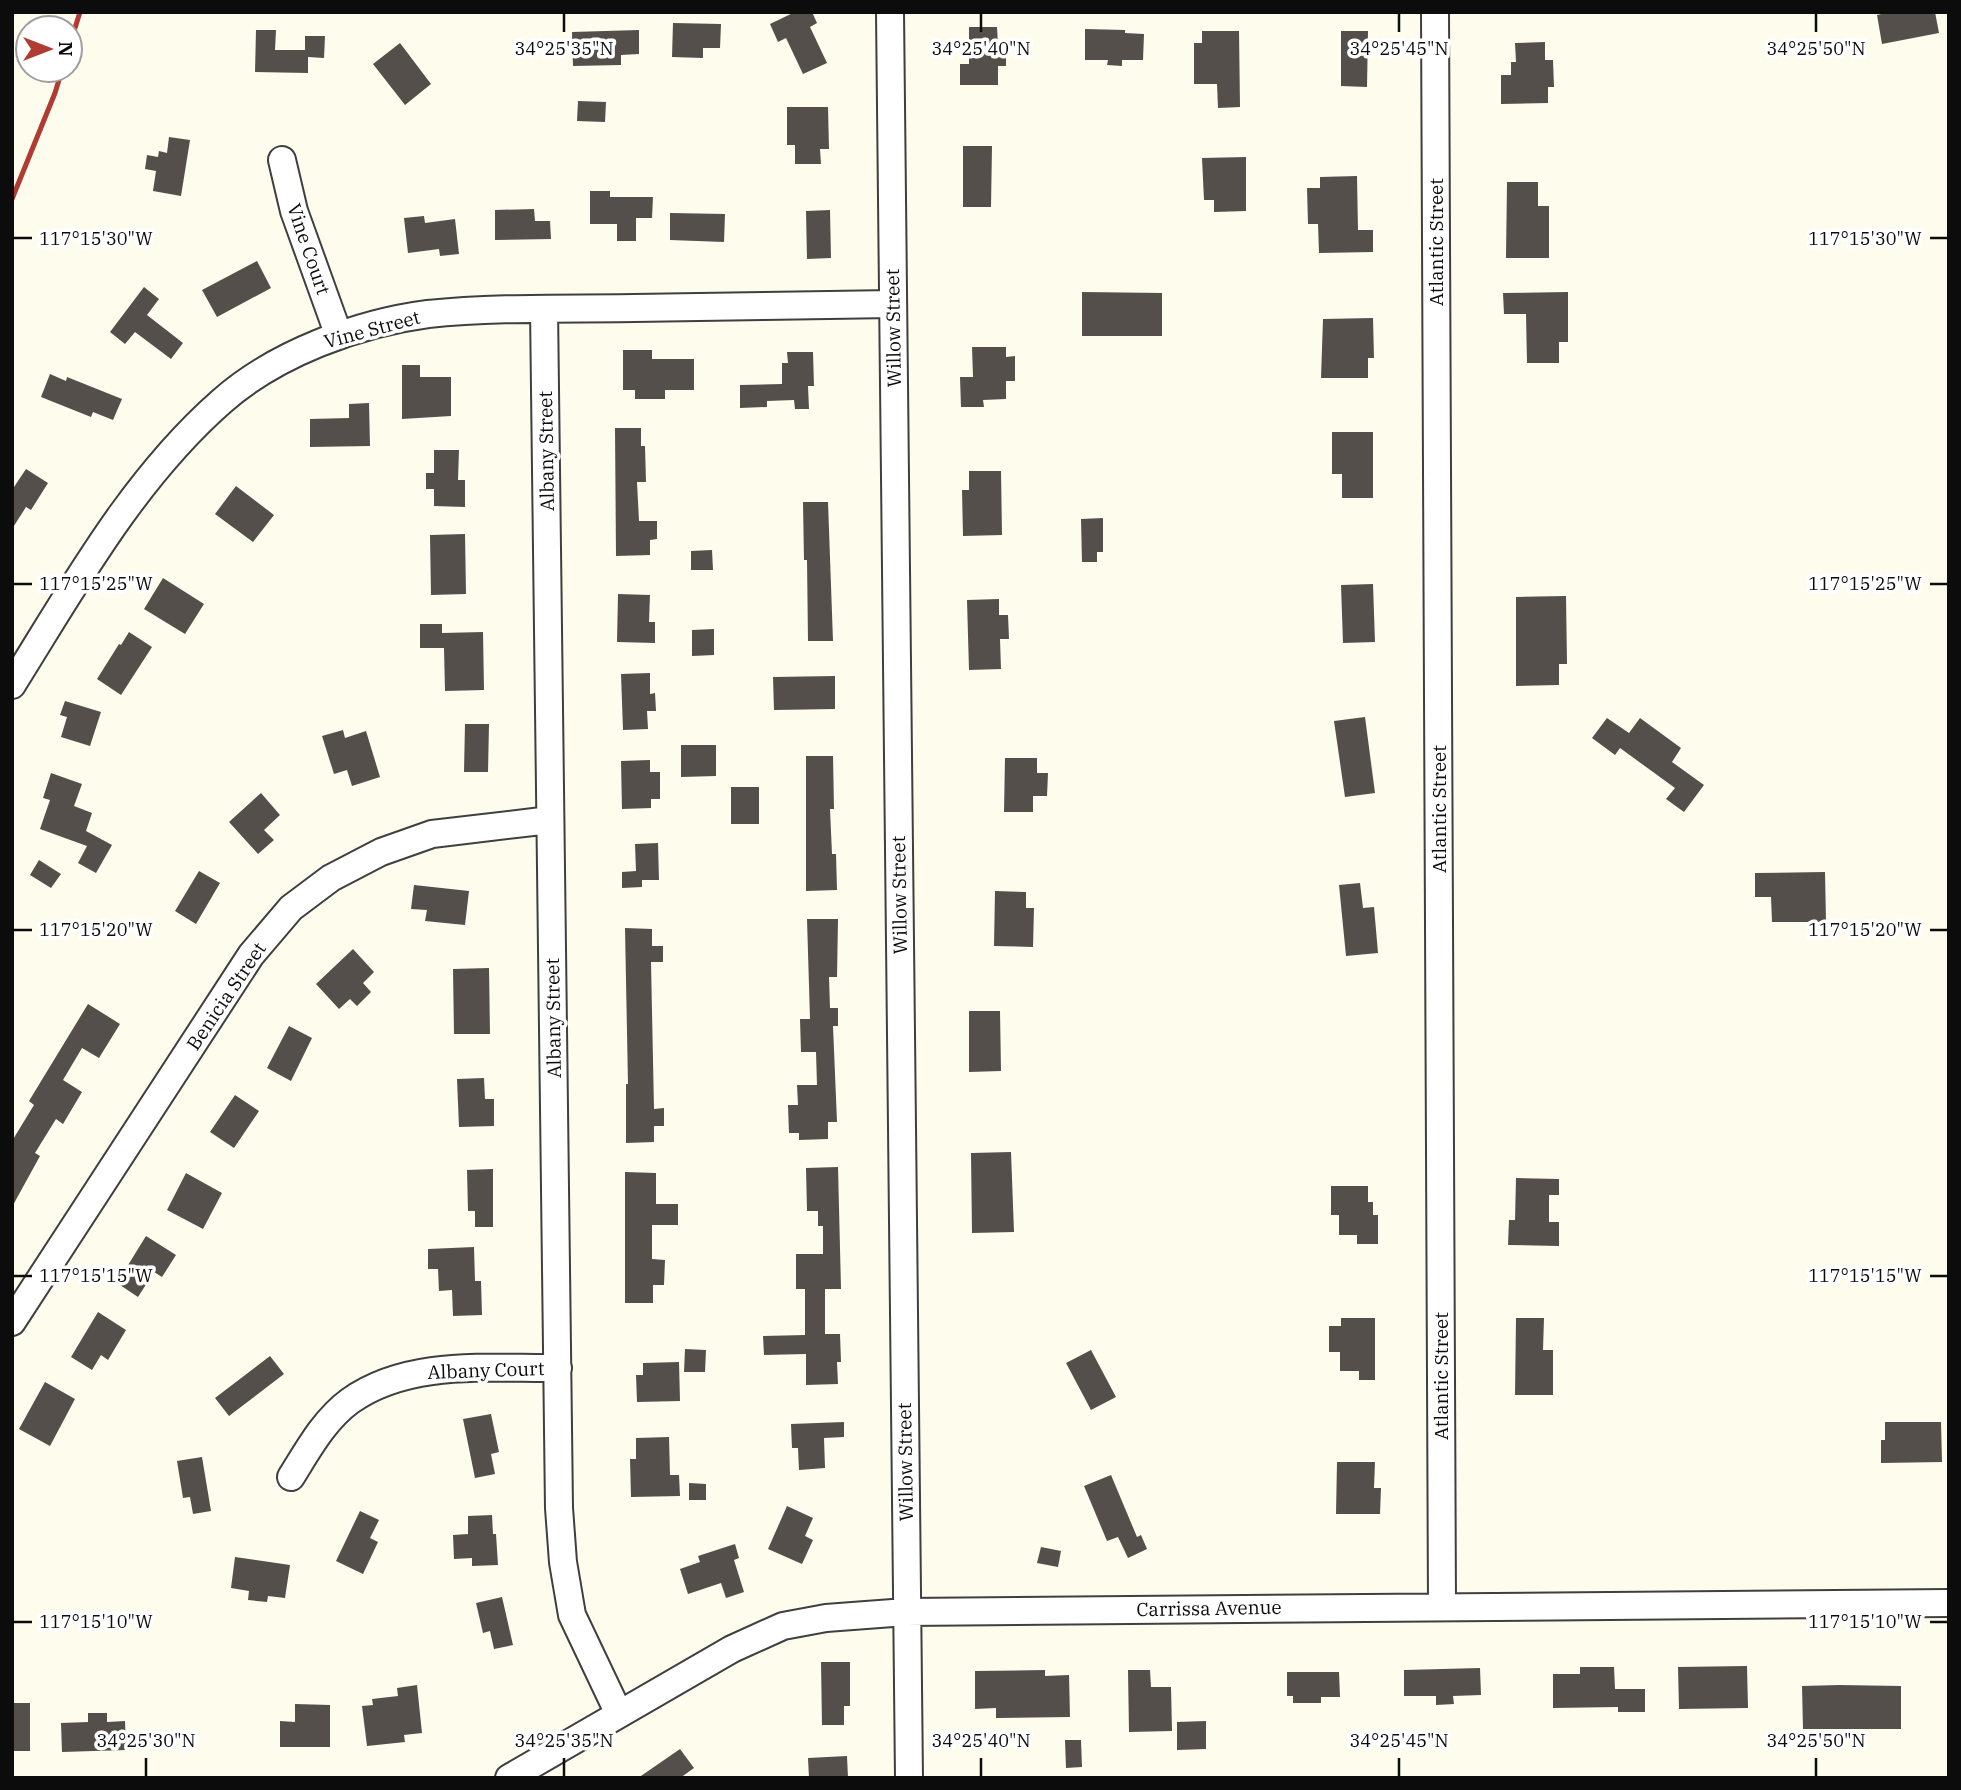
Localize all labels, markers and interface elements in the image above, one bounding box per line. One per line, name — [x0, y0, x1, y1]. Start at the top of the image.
north arrow — [14, 14, 84, 84]
text: 34°25'35"N — [515, 37, 614, 60]
text: 34°25'40"N — [932, 37, 1031, 60]
text: 34°25'45"N — [1350, 37, 1449, 60]
text: 34°25'50"N — [1767, 37, 1866, 60]
text: N — [54, 41, 78, 57]
street label: Atlantic Street — [1424, 178, 1448, 306]
street label: Vine Court — [282, 200, 336, 298]
text: 117°15'30"W — [39, 227, 153, 250]
text: 117°15'30"W — [1808, 227, 1922, 250]
street label: Willow Street — [880, 268, 906, 388]
street label: Vine Street — [321, 305, 423, 353]
street label: Albany Street — [533, 390, 559, 511]
text: 117°15'25"W — [39, 572, 153, 595]
text: 117°15'25"W — [1808, 572, 1922, 595]
street label: Atlantic Street — [1427, 745, 1451, 873]
street label: Willow Street — [886, 835, 912, 955]
text: 117°15'20"W — [39, 918, 153, 941]
text: 117°15'20"W — [1808, 918, 1922, 941]
street label: Benicia Street — [181, 937, 271, 1055]
street label: Albany Street — [540, 957, 566, 1078]
text: 117°15'15"W — [39, 1264, 153, 1287]
text: 117°15'15"W — [1808, 1264, 1922, 1287]
street label: Atlantic Street — [1429, 1312, 1453, 1440]
street label: Albany Court — [427, 1356, 545, 1384]
street label: Willow Street — [892, 1402, 918, 1522]
street label: Carrissa Avenue — [1136, 1595, 1282, 1621]
text: 117°15'10"W — [39, 1610, 153, 1633]
text: 117°15'10"W — [1808, 1610, 1922, 1633]
text: 34°25'30"N — [97, 1729, 196, 1752]
text: 34°25'35"N — [515, 1729, 614, 1752]
text: 34°25'40"N — [932, 1729, 1031, 1752]
text: 34°25'45"N — [1350, 1729, 1449, 1752]
text: 34°25'50"N — [1767, 1729, 1866, 1752]

